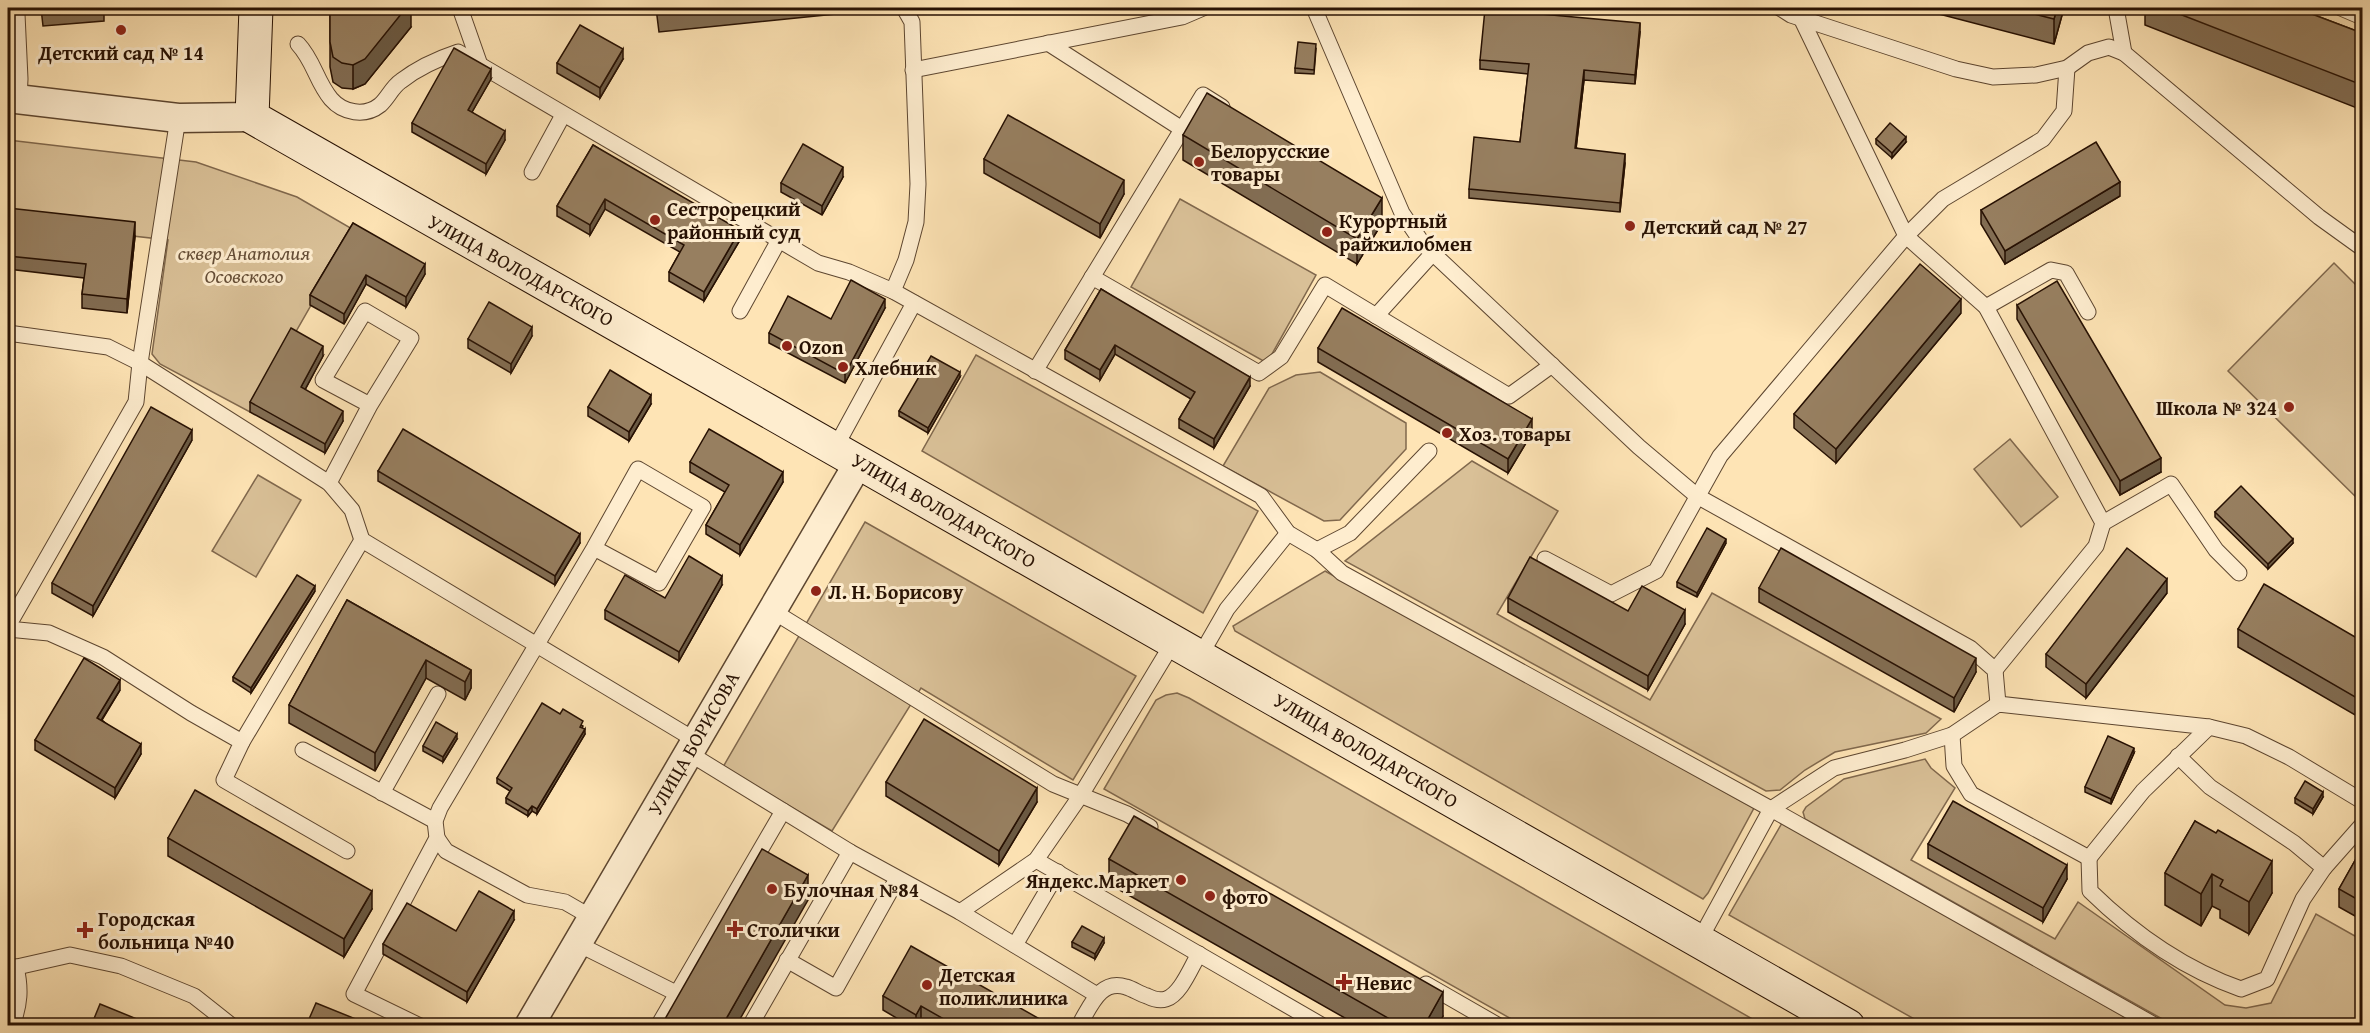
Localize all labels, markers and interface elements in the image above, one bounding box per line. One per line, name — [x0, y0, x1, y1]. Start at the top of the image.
marker: Детский сад № 14 — [114, 23, 128, 37]
place label: Детский сад № 14 — [37, 38, 204, 67]
place label: Белорусские товары — [1211, 136, 1330, 188]
marker: Белорусские товары — [1192, 155, 1206, 169]
place label: Сестрорецкий районный суд — [667, 194, 801, 246]
place label: Курортный райжилобмен — [1339, 206, 1472, 258]
street label: УЛИЦА ВОЛОДАРСКОГО — [423, 207, 619, 333]
place label: Детский сад № 27 — [1641, 212, 1808, 241]
marker: Сестрорецкий районный суд — [648, 213, 662, 227]
marker: Детский сад № 27 — [1623, 219, 1637, 233]
marker: Курортный райжилобмен — [1320, 225, 1334, 239]
park label: сквер Анатолия Осовского — [178, 238, 311, 290]
place label: Ozon — [799, 332, 844, 361]
marker: Ozon — [780, 339, 794, 353]
place label: Хлебник — [855, 353, 937, 382]
marker: Хлебник — [836, 360, 850, 374]
place label: Школа № 324 — [2156, 393, 2277, 422]
marker: Школа № 324 — [2282, 400, 2296, 414]
place label: Хоз. товары — [1459, 419, 1571, 448]
marker: Хоз. товары — [1440, 426, 1454, 440]
street label: УЛИЦА ВОЛОДАРСКОГО — [846, 445, 1042, 575]
place label: Л. Н. Борисову — [828, 577, 964, 606]
marker: Л. Н. Борисову — [809, 584, 823, 598]
street label: УЛИЦА БОРИСОВА — [640, 666, 746, 820]
street label: УЛИЦА ВОЛОДАРСКОГО — [1268, 685, 1464, 815]
place label: Яндекс.Маркет — [1024, 866, 1169, 895]
marker: Яндекс.Маркет — [1174, 873, 1188, 887]
place label: Булочная №84 — [784, 875, 919, 904]
marker: Булочная №84 — [765, 882, 779, 896]
place label: фото — [1222, 882, 1268, 911]
marker: фото — [1203, 889, 1217, 903]
place label: Городская больница №40 — [98, 904, 234, 956]
place label: Столички — [747, 915, 840, 944]
marker: Городская больница №40 — [76, 921, 94, 939]
marker: Столички — [728, 922, 742, 936]
place label: Детская поликлиника — [938, 960, 1069, 1012]
place label: Невис — [1356, 968, 1412, 997]
marker: Невис — [1337, 975, 1351, 989]
marker: Детская поликлиника — [920, 978, 934, 992]

